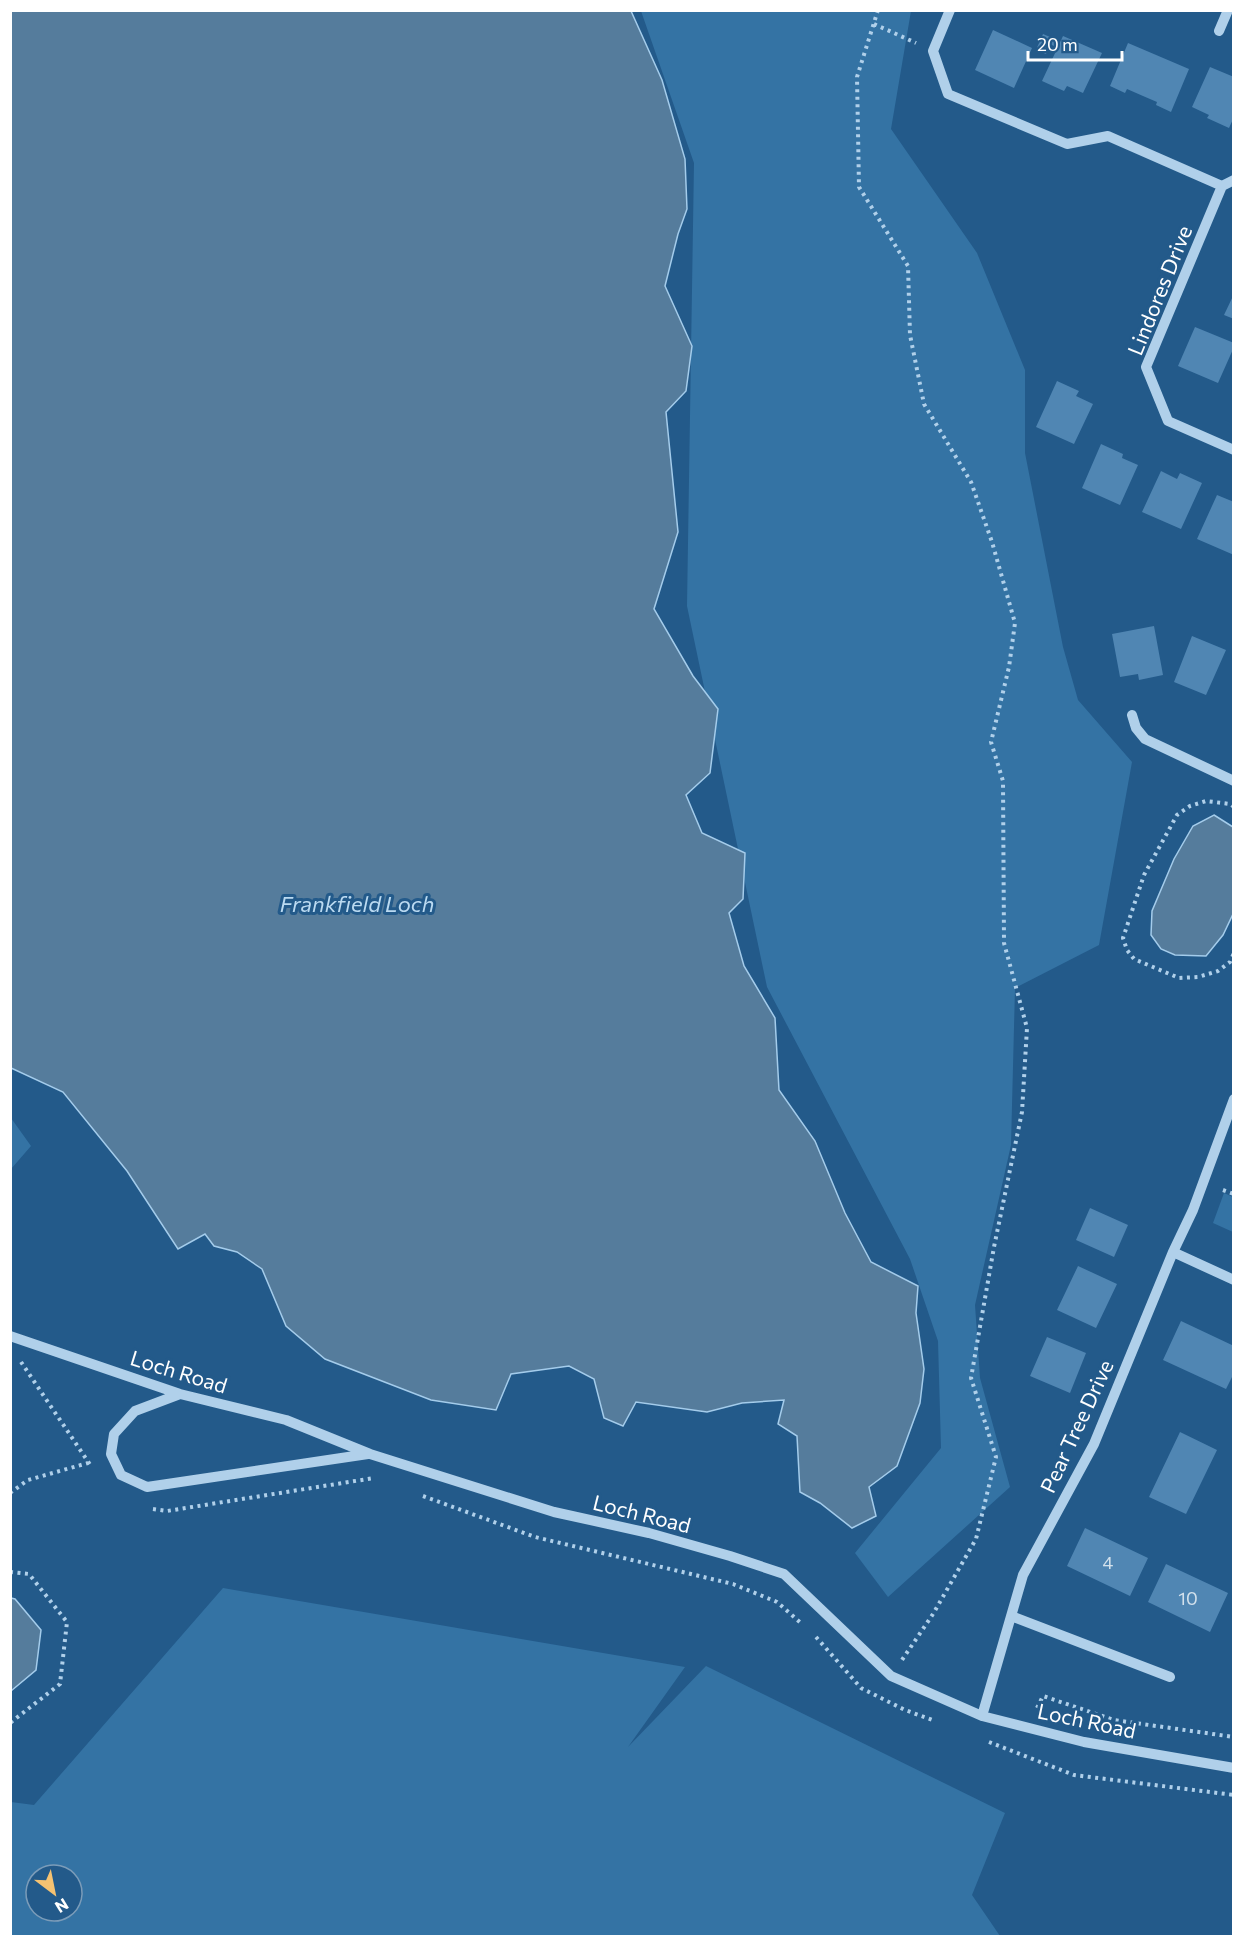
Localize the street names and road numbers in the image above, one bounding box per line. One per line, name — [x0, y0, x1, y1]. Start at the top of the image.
street label: Lindores Drive — [1122, 222, 1196, 358]
street label: Loch Road — [128, 1344, 230, 1398]
street label: Pear Tree Drive — [1034, 1355, 1118, 1497]
street label: Loch Road — [590, 1489, 694, 1537]
street label: Loch Road — [1035, 1697, 1139, 1743]

